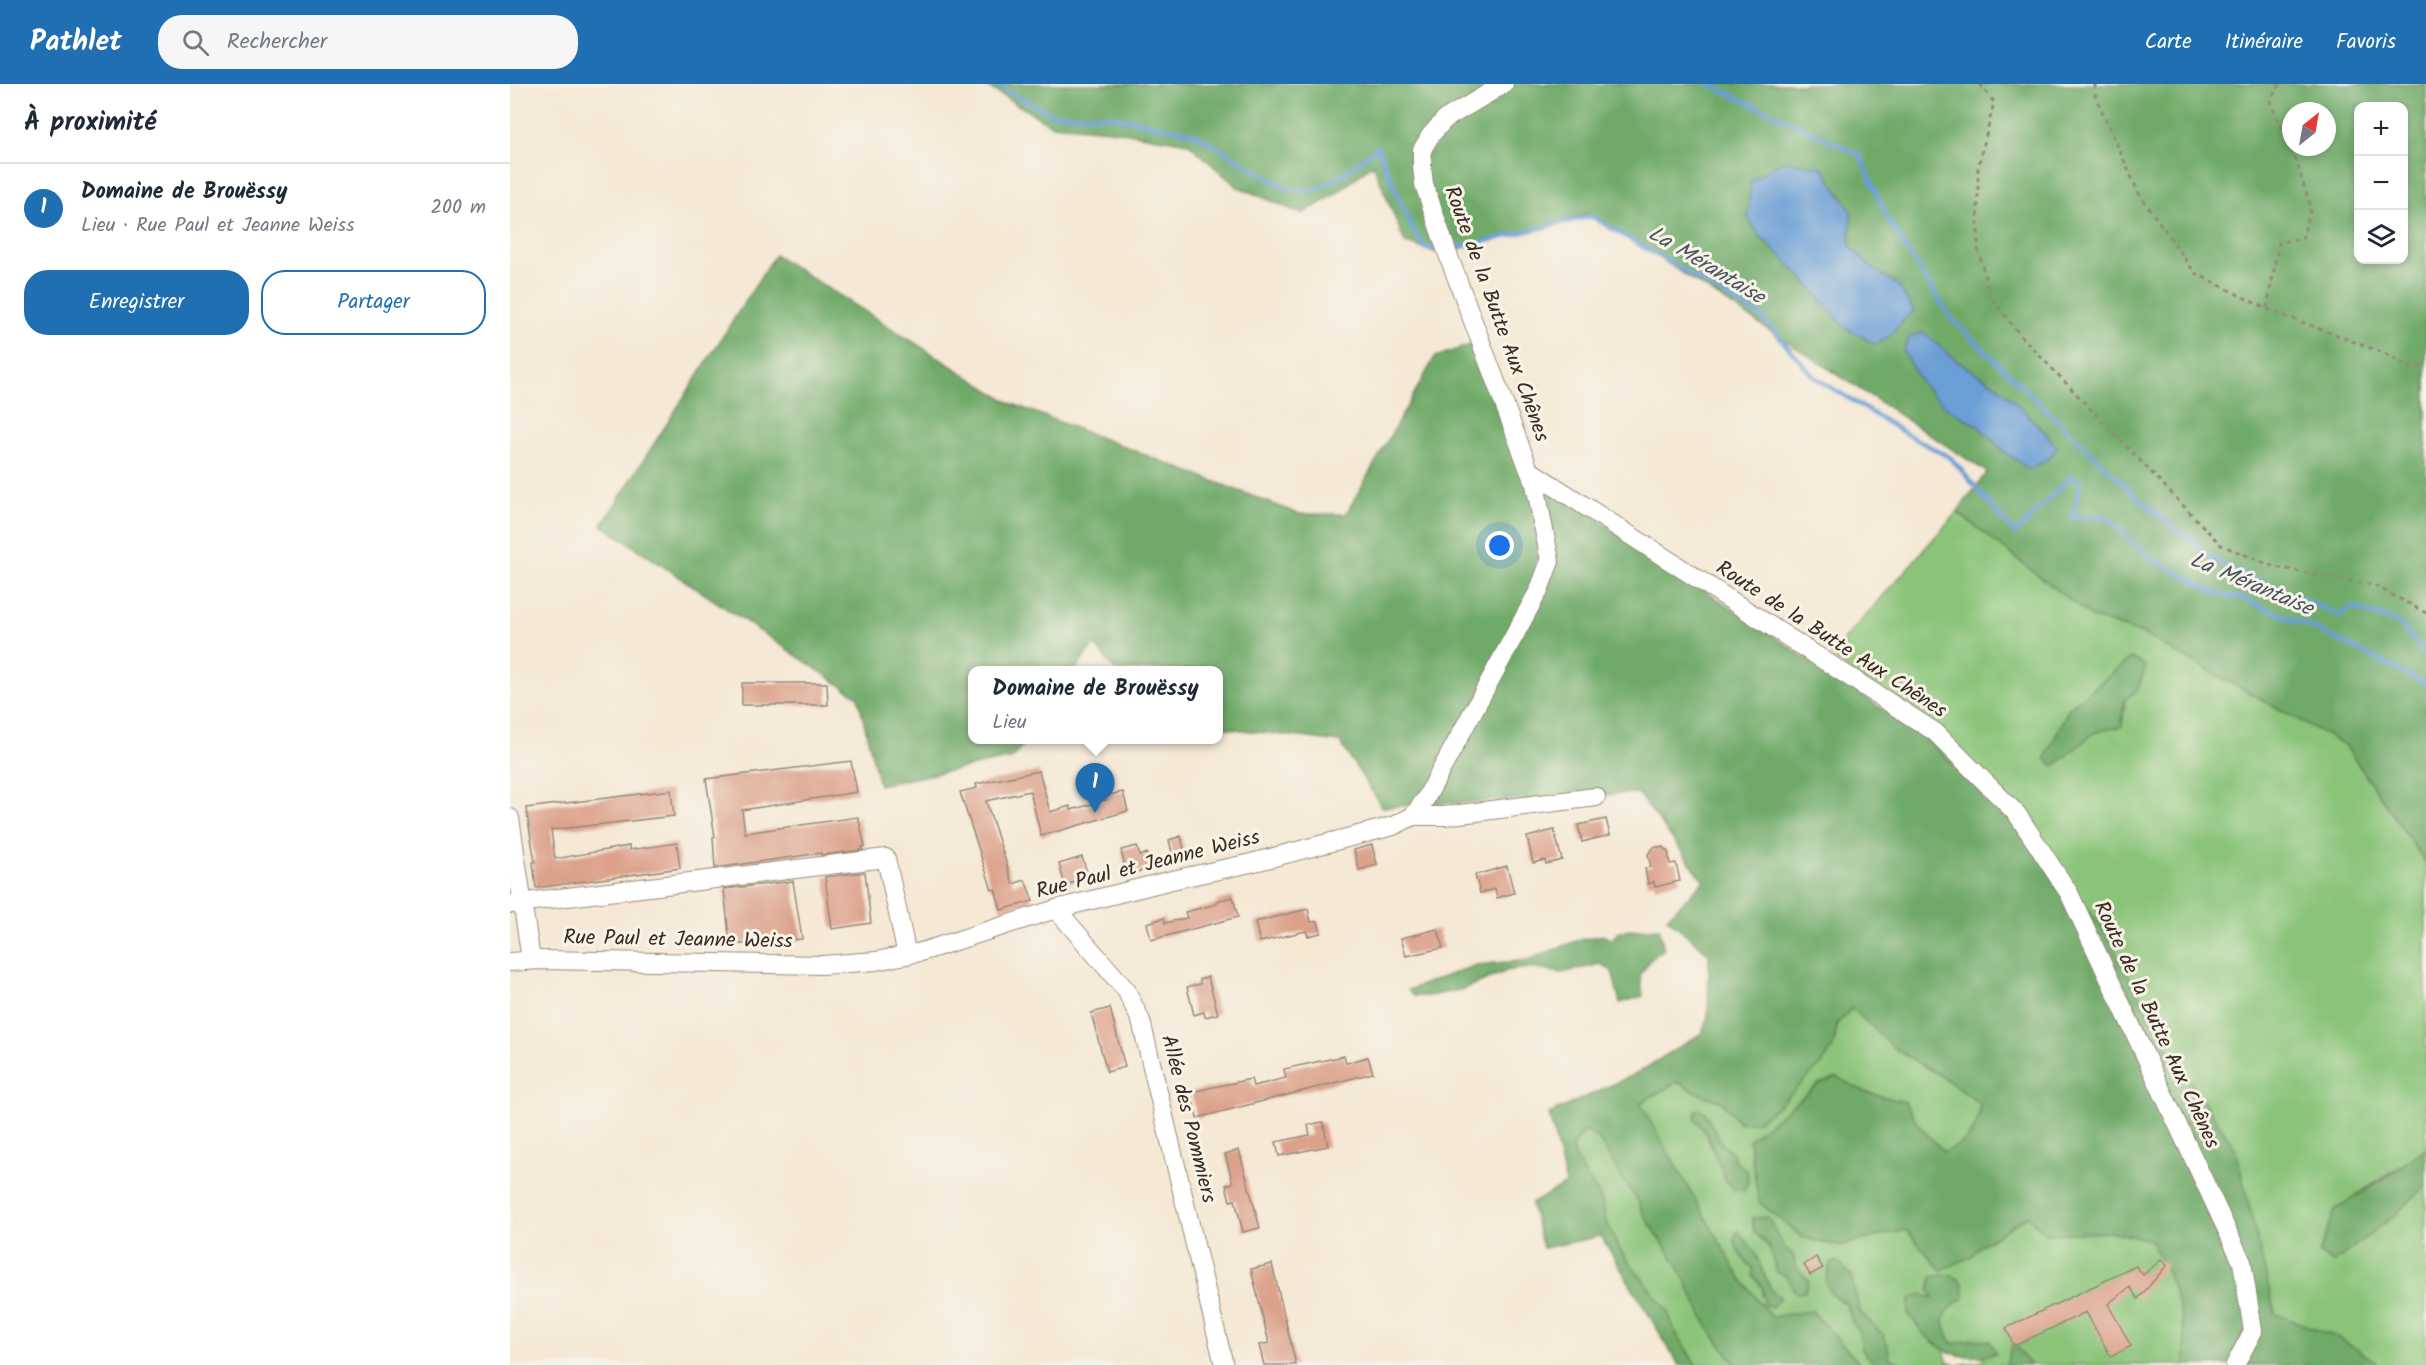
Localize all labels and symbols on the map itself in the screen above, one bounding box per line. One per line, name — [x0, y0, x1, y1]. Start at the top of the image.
north arrow — [2282, 102, 2336, 156]
street label: Route de la Butte Aux Chênes — [1434, 181, 1558, 447]
water label: La Mérantaise — [1641, 217, 1773, 316]
your location — [1485, 531, 1514, 560]
water label: La Mérantaise — [2184, 543, 2320, 627]
street label: Route de la Butte Aux Chênes — [1709, 553, 1953, 727]
pin: 1 — [1076, 764, 1114, 813]
street label: Rue Paul et Jeanne Weiss — [1033, 821, 1263, 909]
street label: Route de la Butte Aux Chênes — [2084, 896, 2228, 1154]
street label: Rue Paul et Jeanne Weiss — [563, 922, 793, 958]
street label: Allée des Pommiers — [1151, 1032, 1225, 1207]

